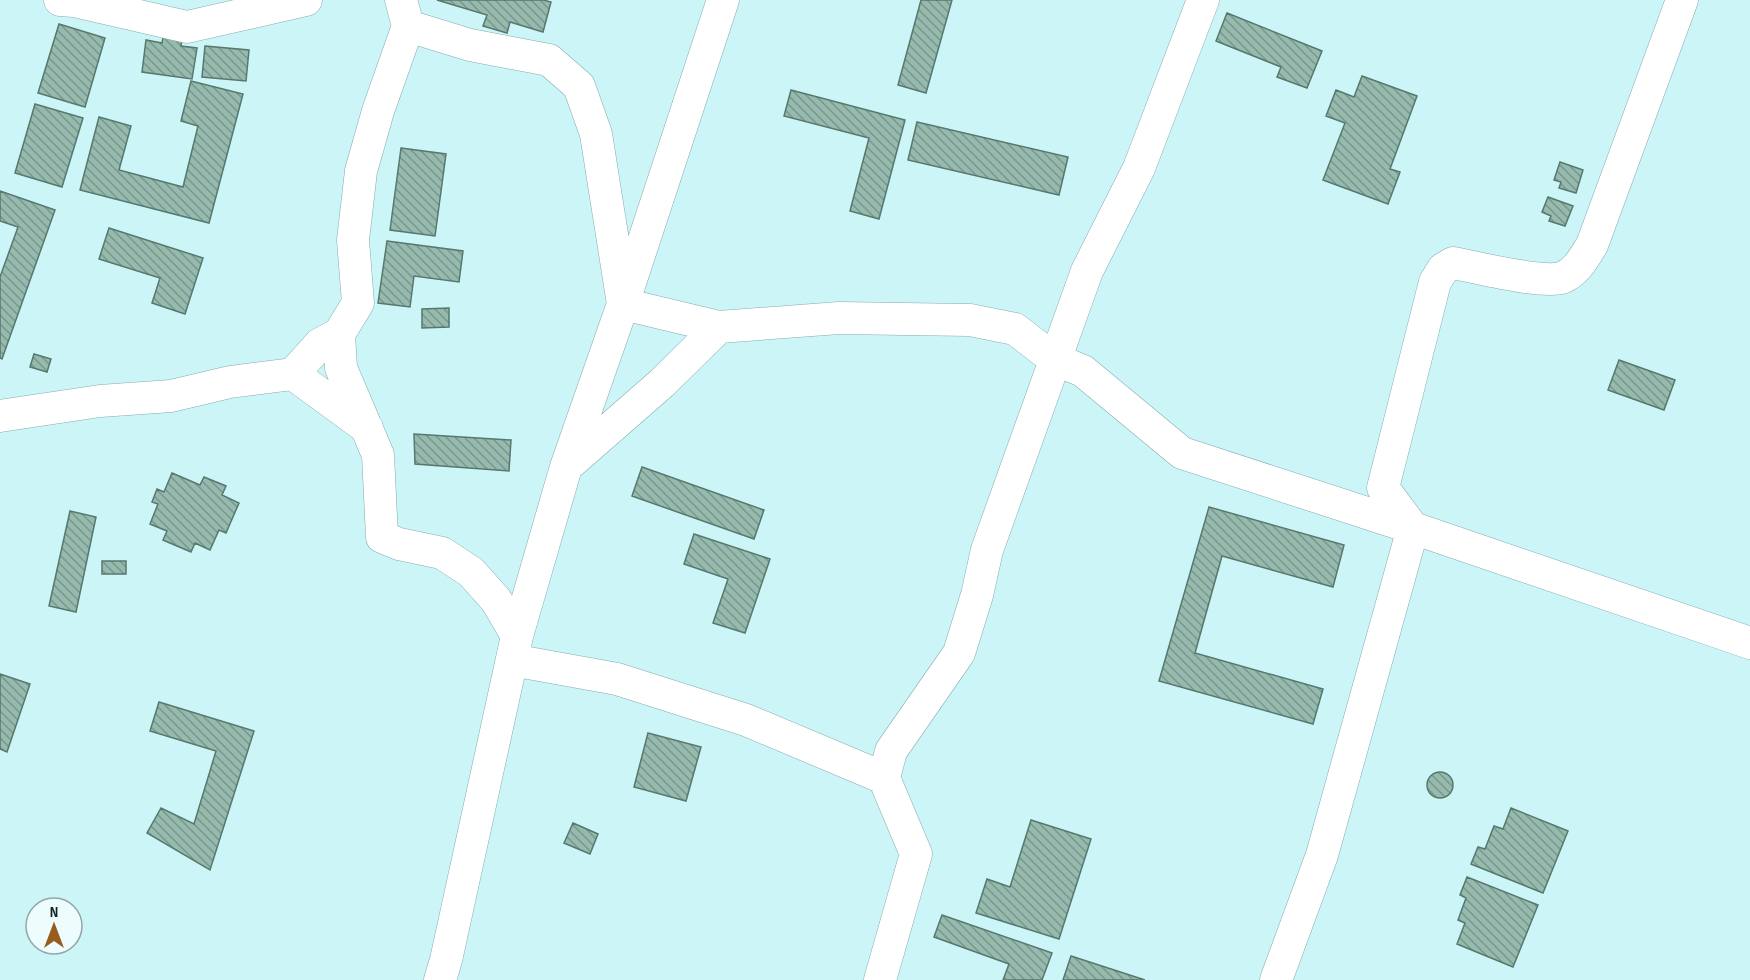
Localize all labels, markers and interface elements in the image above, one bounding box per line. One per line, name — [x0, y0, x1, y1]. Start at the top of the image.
north arrow — [24, 896, 84, 956]
text: N — [50, 903, 58, 922]

